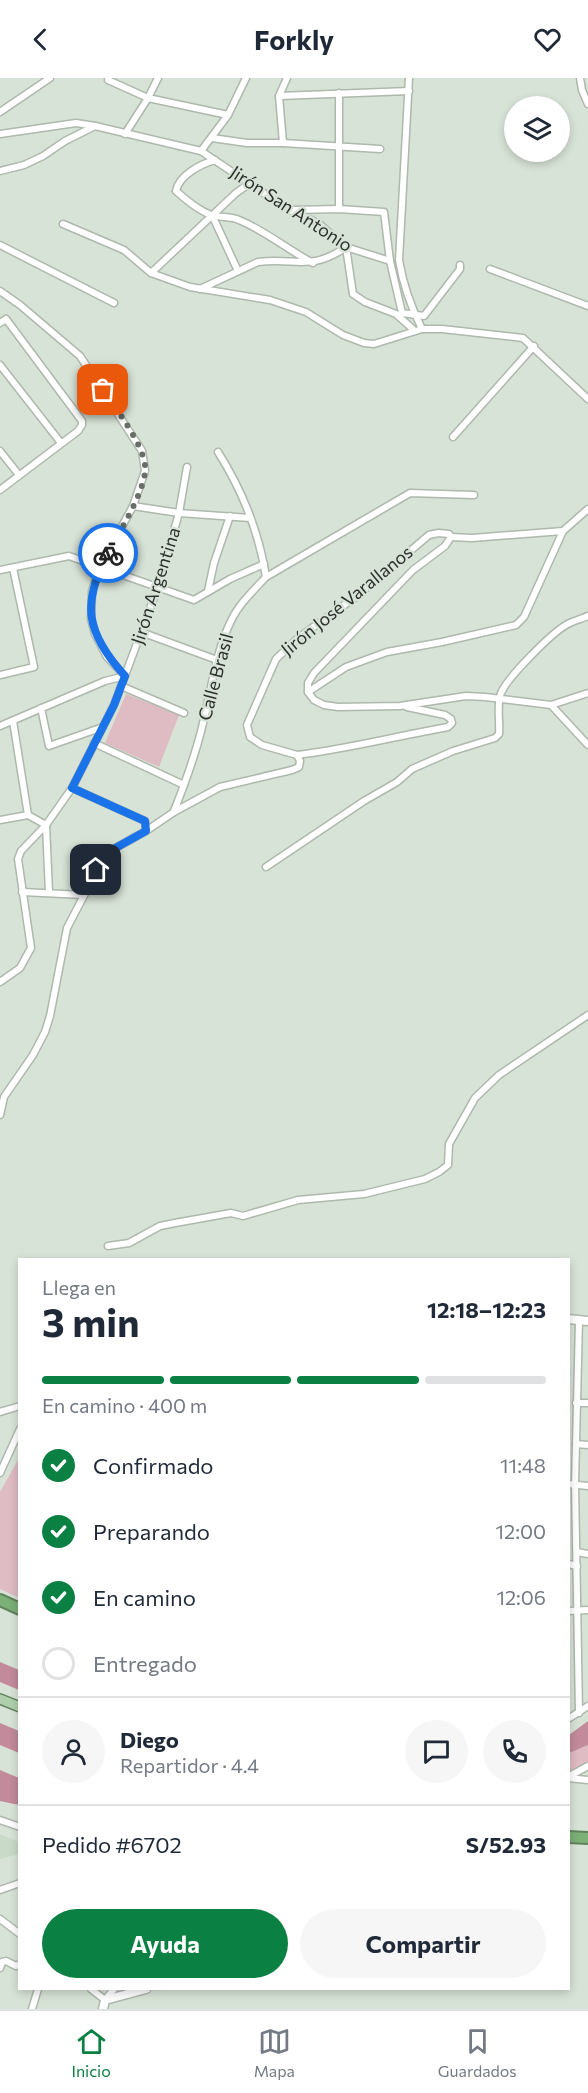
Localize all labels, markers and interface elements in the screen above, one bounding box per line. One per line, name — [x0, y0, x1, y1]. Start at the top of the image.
icon: back — [24, 23, 57, 56]
text: Forkly — [254, 23, 334, 56]
icon: heart — [531, 23, 564, 56]
map controls — [504, 96, 570, 162]
button: layers — [504, 96, 570, 162]
street label: Jirón San Antonio — [226, 160, 357, 256]
pin — [77, 364, 128, 415]
icon: bag — [86, 373, 119, 406]
courier — [78, 523, 138, 583]
street label: Jirón Argentina — [126, 524, 184, 647]
icon: bike — [92, 537, 125, 570]
street label: Jirón José Varallanos — [276, 540, 417, 660]
street label: Calle Brasil — [193, 631, 237, 723]
pin — [70, 844, 121, 895]
icon: home — [79, 853, 112, 886]
text: Llega en — [42, 1275, 116, 1299]
text: 12:18–12:23 — [427, 1296, 546, 1323]
text: 3 min — [42, 1297, 140, 1345]
text: En camino · 400 m — [42, 1393, 207, 1417]
icon: check — [42, 1449, 75, 1482]
text: Confirmado — [93, 1452, 214, 1479]
text: 11:48 — [500, 1453, 546, 1477]
icon: check — [42, 1515, 75, 1548]
text: Preparando — [93, 1518, 210, 1545]
text: 12:00 — [496, 1519, 546, 1543]
icon: check — [42, 1581, 75, 1614]
text: En camino — [93, 1584, 196, 1611]
text: 12:06 — [496, 1585, 546, 1609]
text: Entregado — [93, 1650, 197, 1677]
button: person — [42, 1720, 105, 1783]
button: chat — [405, 1720, 468, 1783]
button: phone — [483, 1720, 546, 1783]
text: Diego — [120, 1726, 179, 1753]
text: Repartidor · 4.4 — [120, 1753, 259, 1777]
text: Pedido #6702 — [42, 1831, 182, 1858]
text: S/52.93 — [466, 1831, 546, 1858]
button: Ayuda — [42, 1909, 288, 1978]
button: Compartir — [300, 1909, 546, 1978]
tab: Inicio — [71, 2025, 111, 2080]
tab: Mapa — [254, 2025, 295, 2080]
tab: Guardados — [438, 2025, 517, 2080]

